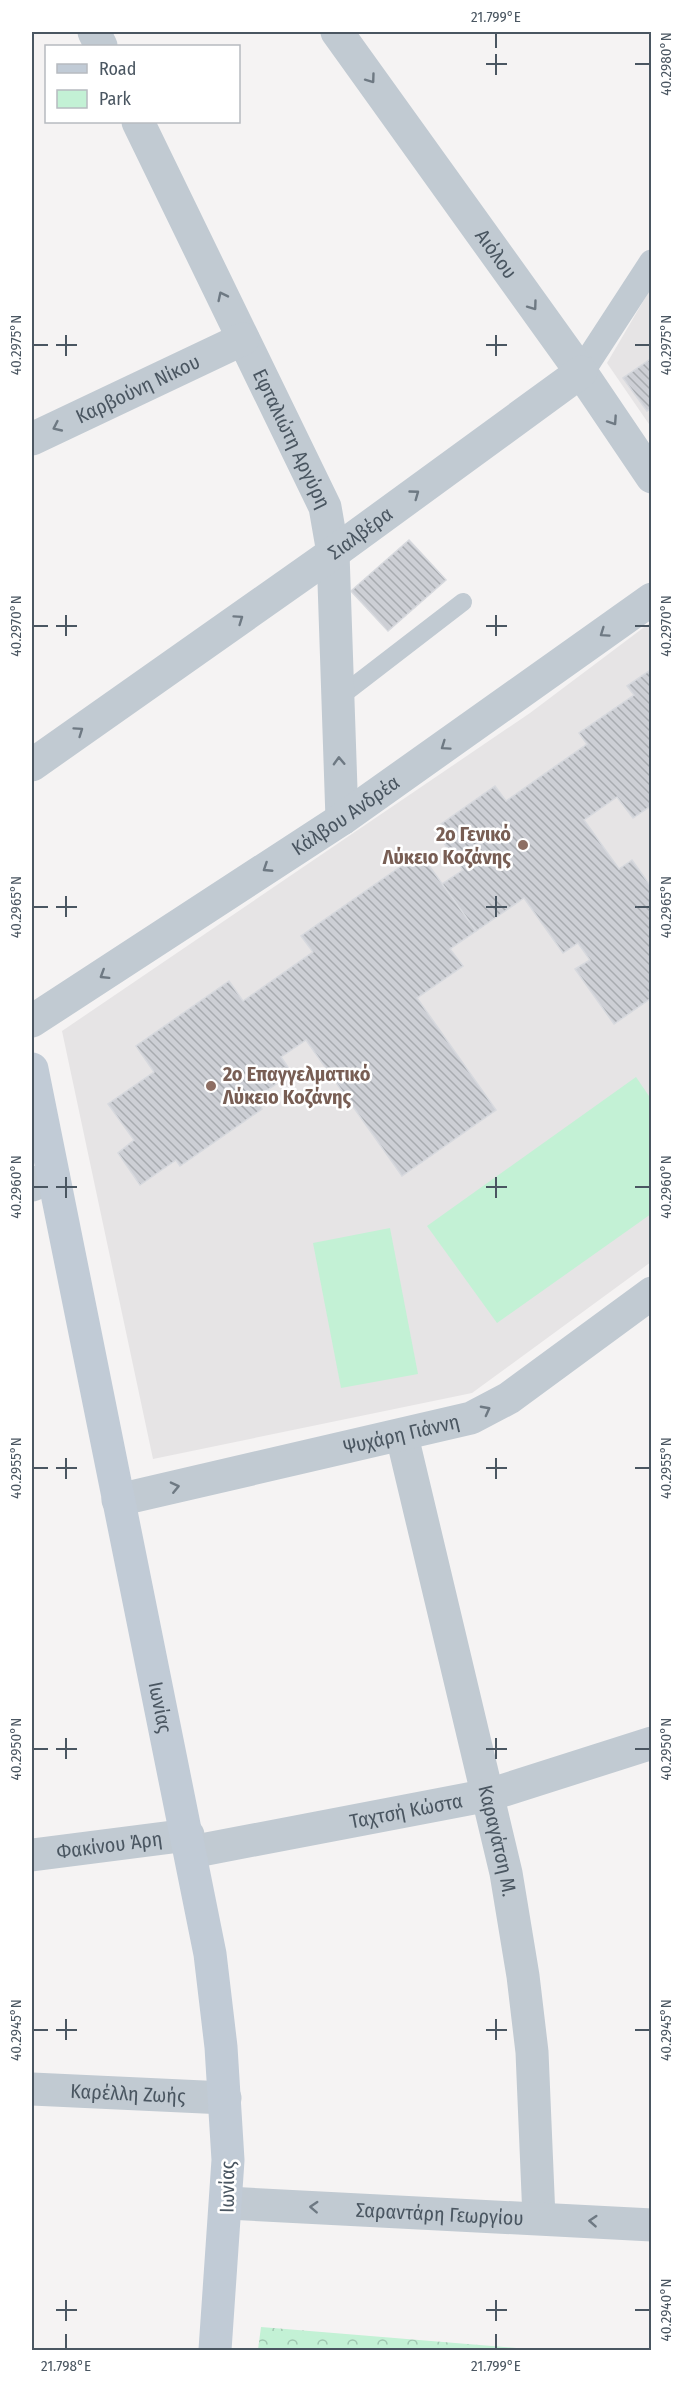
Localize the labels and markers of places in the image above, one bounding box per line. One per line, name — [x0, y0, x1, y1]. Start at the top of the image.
place label: 2ο Γενικό Λύκειο Κοζάνης — [382, 822, 511, 869]
marker: 2ο Γενικό Λύκειο Κοζάνης — [516, 838, 530, 852]
place label: 2ο Επαγγελματικό Λύκειο Κοζάνης — [222, 1062, 371, 1109]
marker: 2ο Επαγγελματικό Λύκειο Κοζάνης — [204, 1079, 218, 1093]

